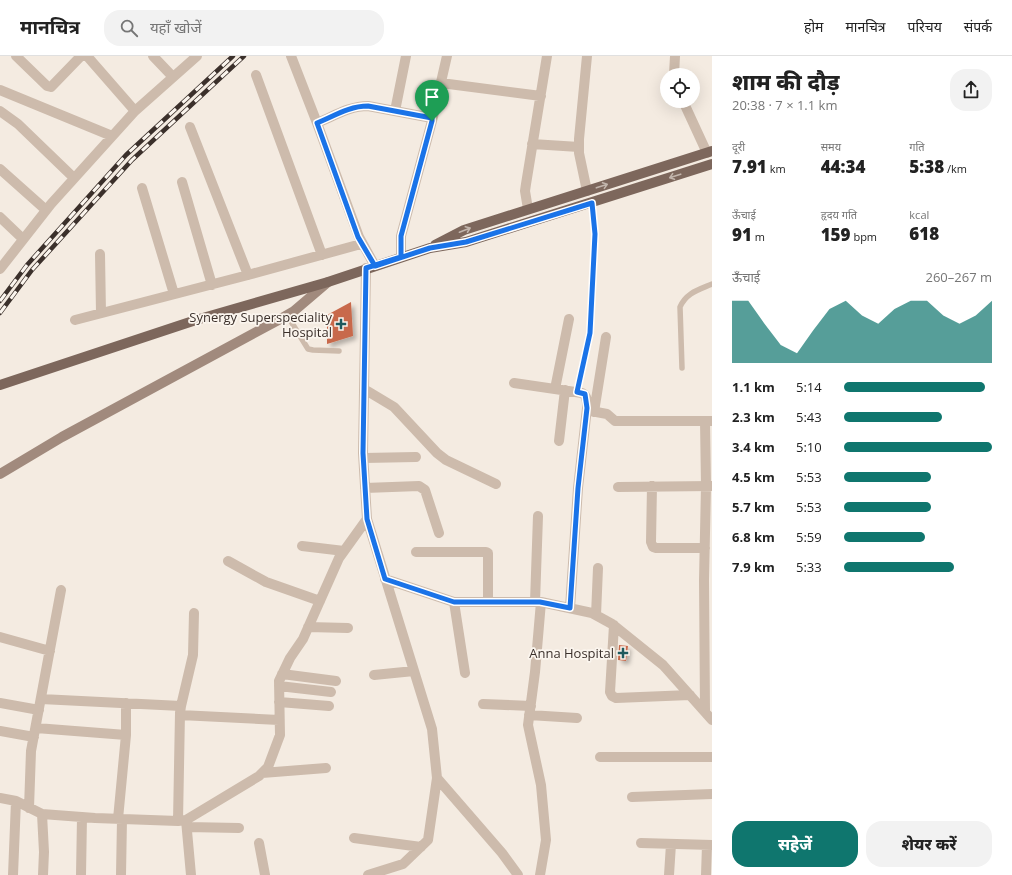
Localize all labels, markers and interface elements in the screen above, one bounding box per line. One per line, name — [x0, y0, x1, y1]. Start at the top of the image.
search box — [104, 10, 384, 46]
text: मानचित्र — [20, 14, 80, 40]
icon: search — [118, 17, 140, 39]
text: यहाँ खोजें — [150, 17, 202, 37]
text: होम — [804, 17, 823, 36]
text: मानचित्र — [845, 17, 886, 36]
text: परिचय — [908, 17, 942, 36]
text: संपर्क — [964, 17, 992, 36]
text: शाम की दौड़ — [732, 66, 839, 96]
map controls — [660, 68, 700, 108]
button: locate — [660, 68, 700, 108]
button: share — [950, 69, 992, 111]
pin — [415, 80, 449, 121]
icon: arrive — [421, 86, 443, 108]
text: 20:38 · 7 × 1.1 km — [732, 96, 837, 114]
text: दूरी — [732, 139, 745, 154]
text: समय — [821, 139, 841, 154]
text: गति — [909, 139, 925, 154]
text: 7.91 — [732, 155, 767, 178]
text: 44:34 — [821, 155, 865, 178]
text: 5:38 — [909, 155, 944, 178]
text: km — [767, 161, 786, 176]
text: /km — [944, 161, 967, 176]
one-way arrow — [668, 173, 681, 180]
one-way arrow — [595, 182, 608, 189]
text: ऊँचाई — [732, 207, 756, 222]
text: हृदय गति — [821, 207, 857, 222]
text: kcal — [909, 207, 929, 222]
text: 618 — [909, 222, 939, 245]
text: 91 — [732, 223, 752, 246]
text: 159 — [821, 223, 851, 246]
one-way arrow — [458, 225, 470, 233]
text: m — [752, 229, 765, 244]
text: bpm — [851, 229, 877, 244]
text: ऊँचाई — [732, 268, 760, 286]
text: 260–267 m — [925, 268, 992, 286]
place label: Synergy Superspeciality Hospital — [189, 308, 332, 341]
marker: Synergy Superspeciality Hospital — [335, 318, 347, 330]
text: 1.1 km — [732, 378, 775, 396]
text: 5:14 — [796, 378, 822, 396]
text: 2.3 km — [732, 408, 775, 426]
text: 5:43 — [796, 408, 822, 426]
text: 3.4 km — [732, 438, 775, 456]
text: 5:10 — [796, 438, 822, 456]
text: 4.5 km — [732, 468, 775, 486]
text: 5:53 — [796, 468, 822, 486]
text: 5.7 km — [732, 498, 775, 516]
text: 5:53 — [796, 498, 822, 516]
text: 6.8 km — [732, 528, 775, 546]
text: 5:59 — [796, 528, 822, 546]
text: 7.9 km — [732, 558, 775, 576]
text: 5:33 — [796, 558, 822, 576]
place label: Anna Hospital — [529, 644, 614, 662]
marker: Anna Hospital — [617, 647, 629, 659]
button: सहेजें — [732, 821, 858, 867]
button: शेयर करें — [866, 821, 992, 867]

